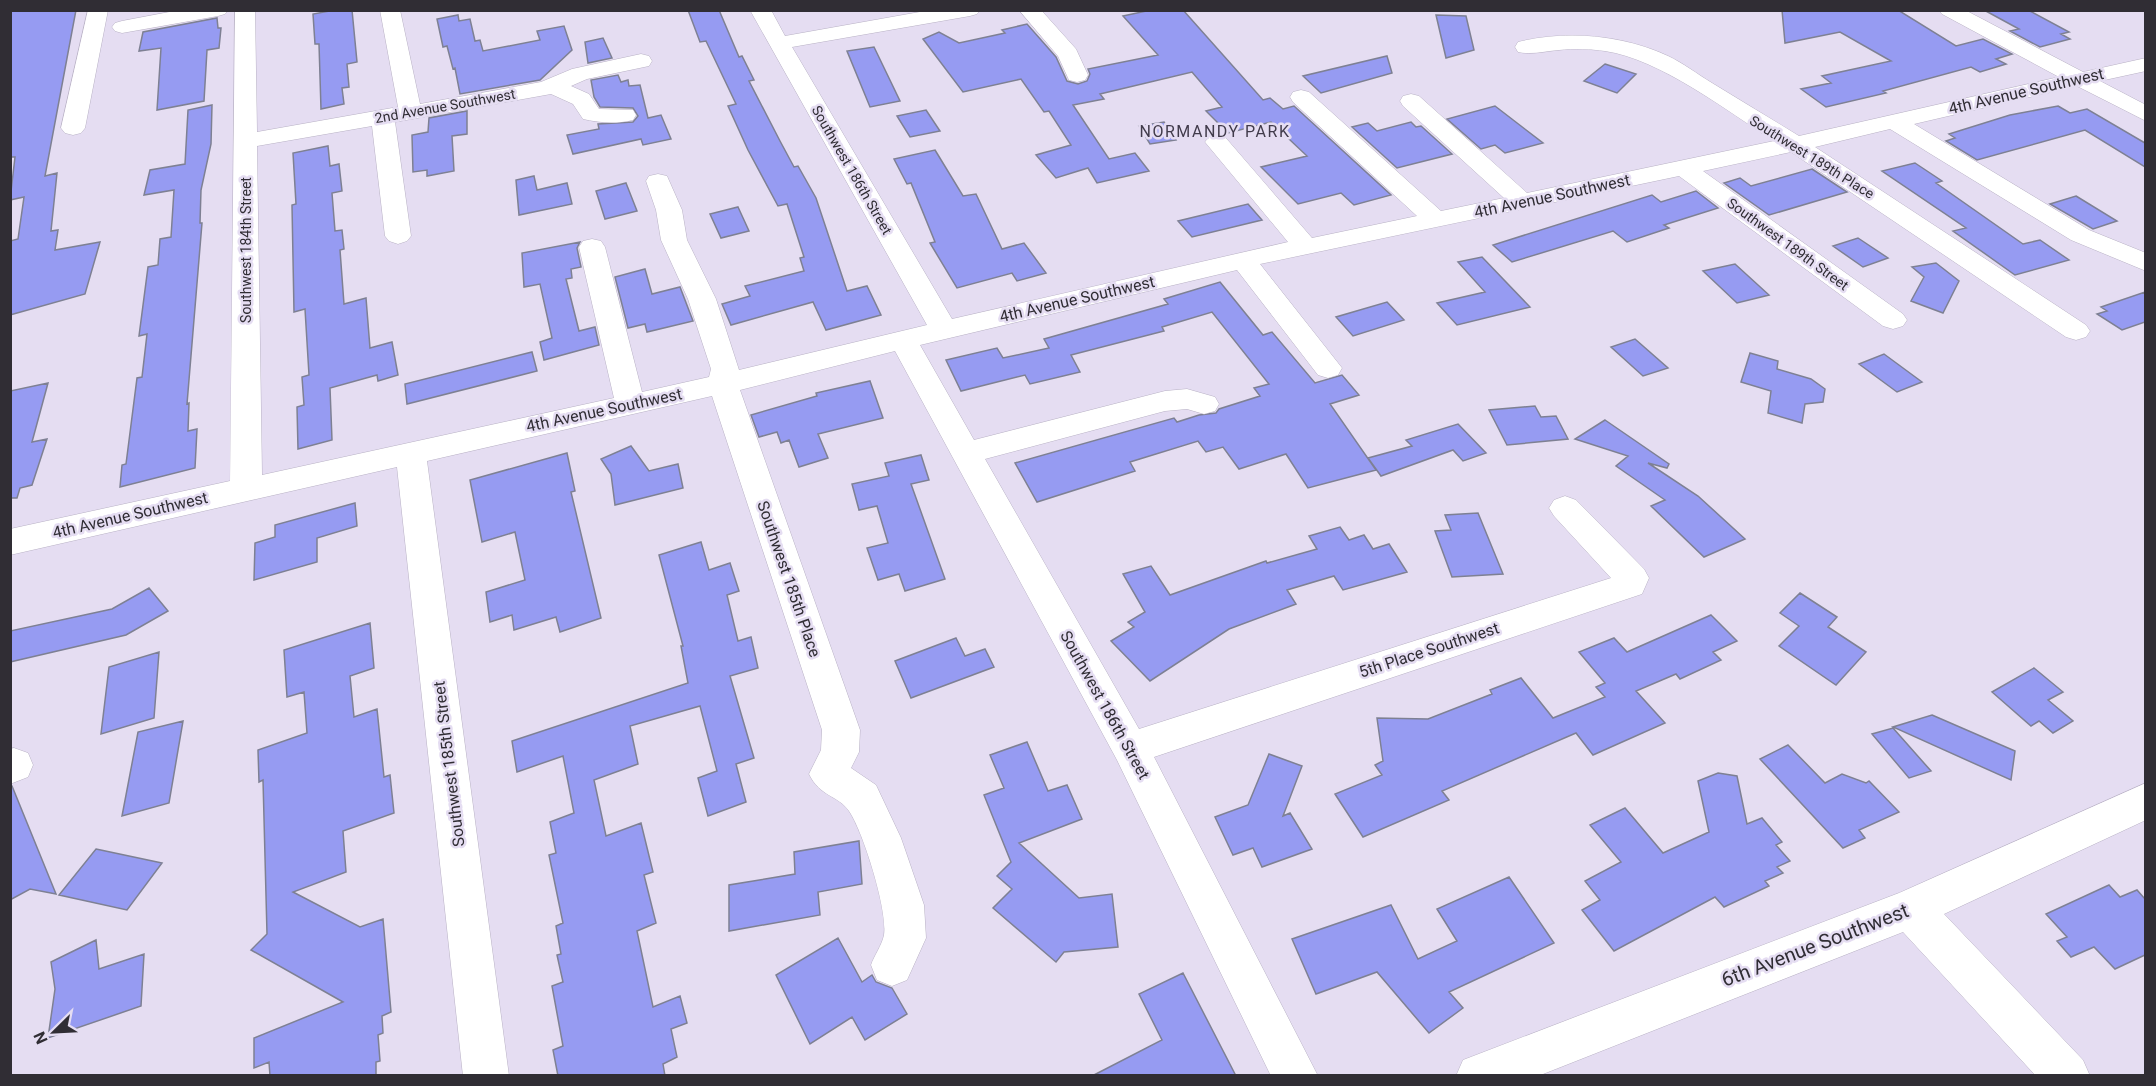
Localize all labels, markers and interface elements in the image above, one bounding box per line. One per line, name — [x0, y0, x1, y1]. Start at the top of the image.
street label: 4th Avenue Southwest — [1946, 64, 2106, 118]
street label: 2nd Avenue Southwest — [374, 86, 517, 126]
street label: Southwest 186th Street — [809, 103, 896, 238]
street label: Southwest 189th Place — [1747, 112, 1877, 202]
district label: NORMANDY PARK — [1140, 122, 1290, 141]
street label: 4th Avenue Southwest — [1472, 170, 1632, 222]
street label: Southwest 184th Street — [238, 177, 254, 323]
street label: Southwest 189th Street — [1724, 195, 1852, 294]
street label: 4th Avenue Southwest — [997, 272, 1157, 326]
street label: 4th Avenue Southwest — [524, 384, 684, 436]
street label: 4th Avenue Southwest — [50, 488, 210, 542]
street label: Southwest 185th Place — [753, 498, 825, 660]
street label: 5th Place Southwest — [1357, 618, 1501, 682]
street label: Southwest 186th Street — [1056, 628, 1154, 782]
street label: Southwest 185th Street — [429, 680, 469, 848]
street label: 6th Avenue Southwest — [1718, 898, 1912, 992]
north arrow — [24, 1002, 84, 1062]
text: N — [30, 1029, 52, 1047]

